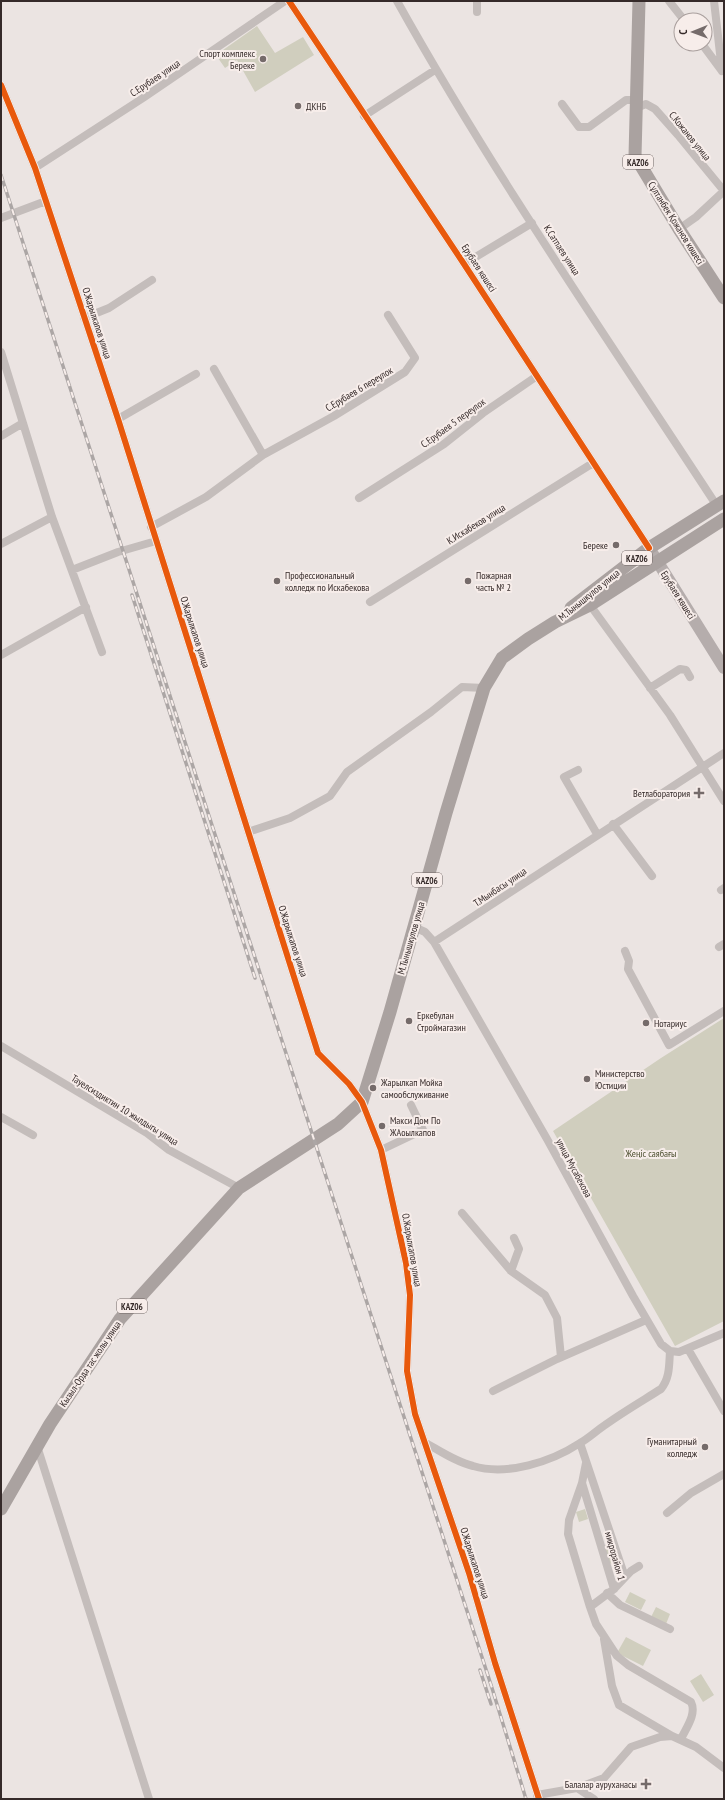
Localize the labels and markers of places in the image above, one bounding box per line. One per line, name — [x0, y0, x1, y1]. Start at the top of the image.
place label: Спорт комплекс Береке — [199, 47, 255, 72]
marker: Спорт комплекс Береке — [258, 54, 268, 64]
place label: ДКНБ — [306, 100, 327, 113]
marker: ДКНБ — [293, 101, 303, 111]
place label: Береке — [583, 539, 608, 552]
marker: Береке — [611, 540, 621, 550]
place label: Профессиональный колледж по Искабекова — [285, 569, 369, 594]
place label: Пожарная часть № 2 — [476, 569, 512, 594]
marker: Профессиональный колледж по Искабекова — [272, 576, 282, 586]
marker: Пожарная часть № 2 — [463, 576, 473, 586]
place label: Ветлаборатория — [633, 787, 690, 800]
marker: Ветлаборатория — [693, 787, 705, 799]
place label: Еркебулан Строймагазин — [417, 1009, 466, 1034]
marker: Еркебулан Строймагазин — [404, 1016, 414, 1026]
place label: Нотариус — [654, 1017, 687, 1030]
marker: Нотариус — [641, 1018, 651, 1028]
place label: Министерство Юстиции — [595, 1067, 645, 1092]
marker: Министерство Юстиции — [582, 1074, 592, 1084]
place label: Жарылкап Мойка самообслуживание — [380, 1076, 449, 1101]
marker: Жарылкап Мойка самообслуживание — [368, 1083, 378, 1093]
place label: Макси Дом По ЖАоылкапов — [389, 1114, 441, 1139]
marker: Макси Дом По ЖАоылкапов — [377, 1121, 387, 1131]
place label: Гуманитарный колледж — [647, 1435, 698, 1460]
marker: Гуманитарный колледж — [700, 1442, 710, 1452]
place label: Балалар ауруханасы — [565, 1778, 637, 1791]
marker: Балалар ауруханасы — [640, 1778, 652, 1790]

